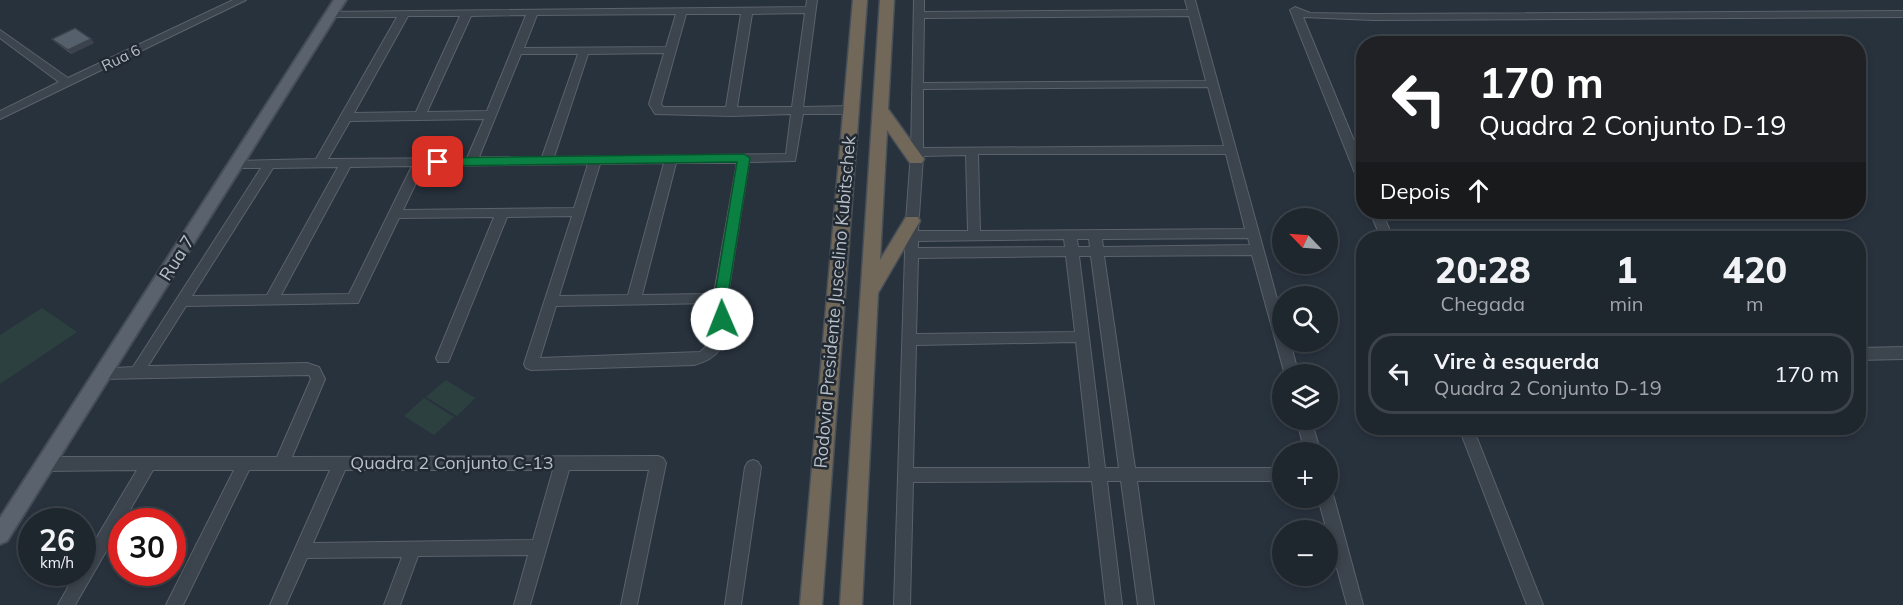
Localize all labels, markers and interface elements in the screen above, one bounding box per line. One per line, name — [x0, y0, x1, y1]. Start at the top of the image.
street label: Rua 6 — [98, 40, 143, 75]
text: 170 m — [1479, 56, 1604, 109]
icon: left — [1380, 60, 1458, 138]
text: Quadra 2 Conjunto D-19 — [1479, 108, 1786, 142]
street label: Rodovia Presidente Juscelino Kubitschek — [808, 134, 861, 469]
pin — [412, 136, 463, 187]
icon: arrive — [421, 145, 454, 178]
icon: ahead — [1462, 174, 1495, 207]
text: Depois — [1380, 177, 1450, 205]
north arrow — [1272, 208, 1338, 274]
map controls — [1272, 208, 1338, 586]
street label: Rua 7 — [154, 231, 199, 285]
text: 20:28 — [1435, 247, 1531, 292]
text: 1 — [1616, 247, 1637, 292]
text: 420 — [1722, 247, 1787, 292]
button: search — [1272, 286, 1338, 352]
position arrow — [690, 287, 754, 351]
text: Chegada — [1441, 291, 1525, 316]
text: min — [1609, 291, 1644, 316]
text: m — [1746, 291, 1764, 316]
text: Vire à esquerda — [1434, 347, 1599, 375]
icon: left — [1383, 357, 1416, 390]
text: 170 m — [1774, 360, 1839, 388]
button: layers — [1272, 364, 1338, 430]
text: Quadra 2 Conjunto D-19 — [1434, 375, 1662, 400]
button: + — [1272, 442, 1338, 508]
street label: Quadra 2 Conjunto C-13 — [350, 451, 554, 474]
speed limit sign: 30 — [108, 508, 186, 586]
button: − — [1272, 520, 1338, 586]
text: 26 — [39, 521, 75, 559]
text: km/h — [40, 553, 74, 572]

